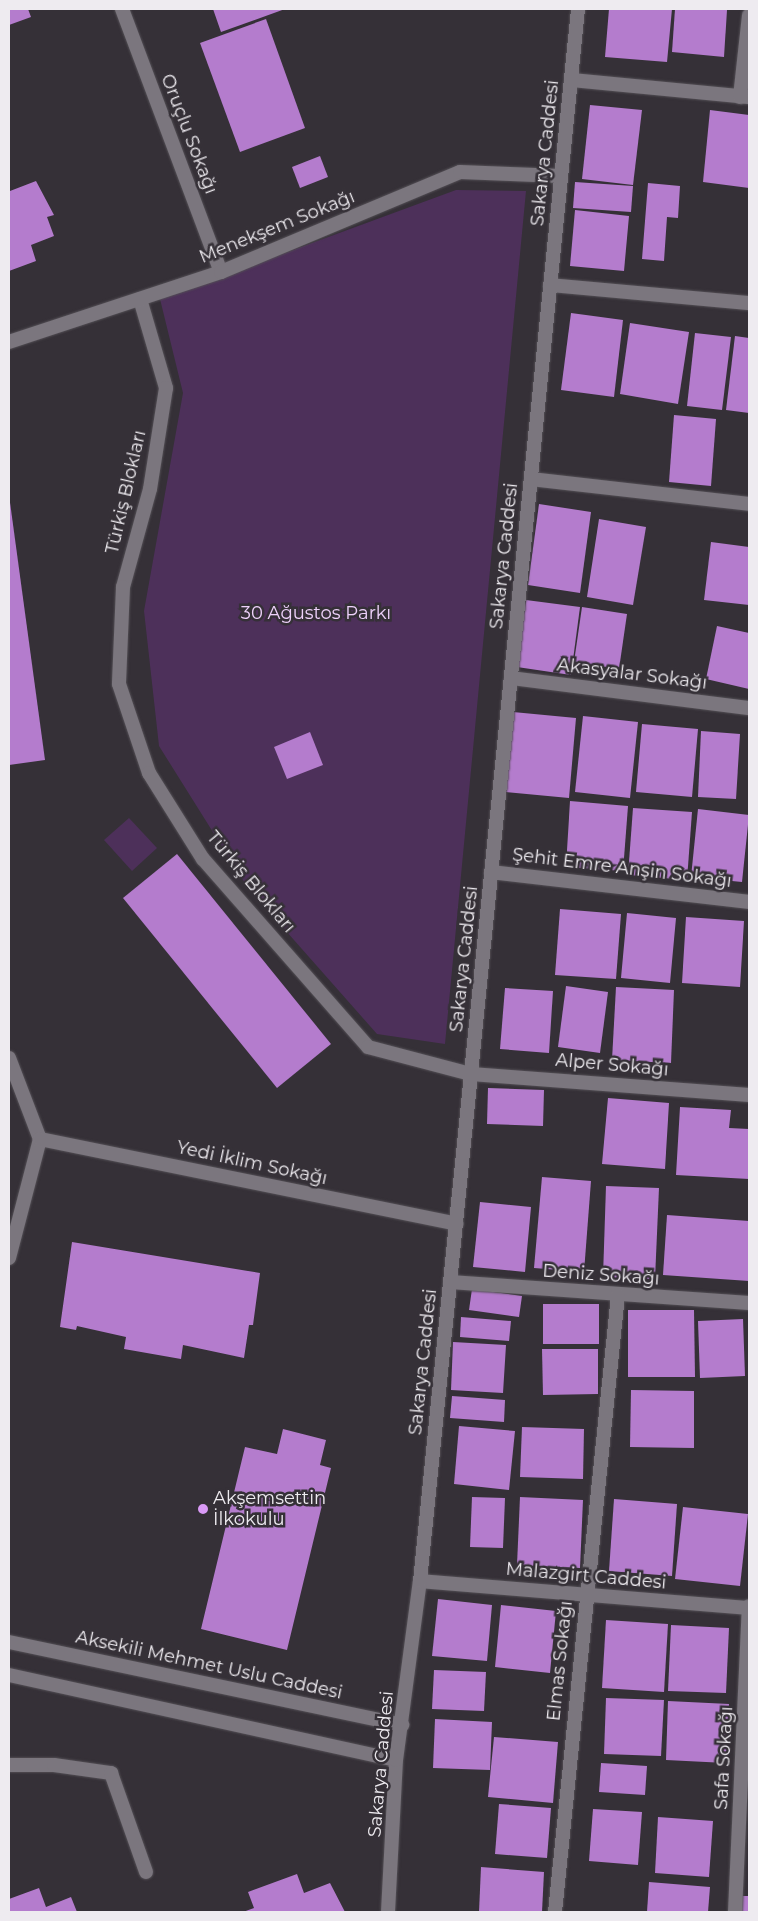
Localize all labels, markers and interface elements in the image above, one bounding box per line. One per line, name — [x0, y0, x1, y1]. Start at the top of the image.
street label: Oruçlu Sokağı — [156, 71, 222, 197]
street label: Sakarya Caddesi — [527, 79, 563, 227]
street label: Menekşem Sokağı — [196, 186, 358, 268]
street label: Türkiş Blokları — [101, 428, 151, 556]
street label: Sakarya Caddesi — [486, 482, 522, 630]
park label: 30 Ağustos Parkı — [241, 602, 391, 624]
street label: Akasyalar Sokağı — [556, 654, 708, 694]
street label: Türkiş Blokları — [202, 827, 300, 937]
street label: Şehit Emre Anşin Sokağı — [511, 844, 733, 892]
street label: Sakarya Caddesi — [446, 885, 482, 1033]
street label: Alper Sokağı — [555, 1049, 669, 1081]
street label: Yedi İklim Sokağı — [175, 1136, 329, 1190]
street label: Deniz Sokağı — [542, 1260, 660, 1290]
street label: Sakarya Caddesi — [405, 1288, 441, 1436]
place label: Akşemsettin İlkokulu — [213, 1488, 326, 1530]
marker: Akşemsettin İlkokulu — [197, 1503, 209, 1515]
street label: Malazgirt Caddesi — [505, 1558, 667, 1594]
street label: Elmas Sokağı — [543, 1600, 577, 1722]
street label: Aksekili Mehmet Uslu Caddesi — [74, 1626, 344, 1704]
street label: Sakarya Caddesi — [364, 1690, 398, 1838]
street label: Safa Sokağı — [711, 1706, 737, 1810]

